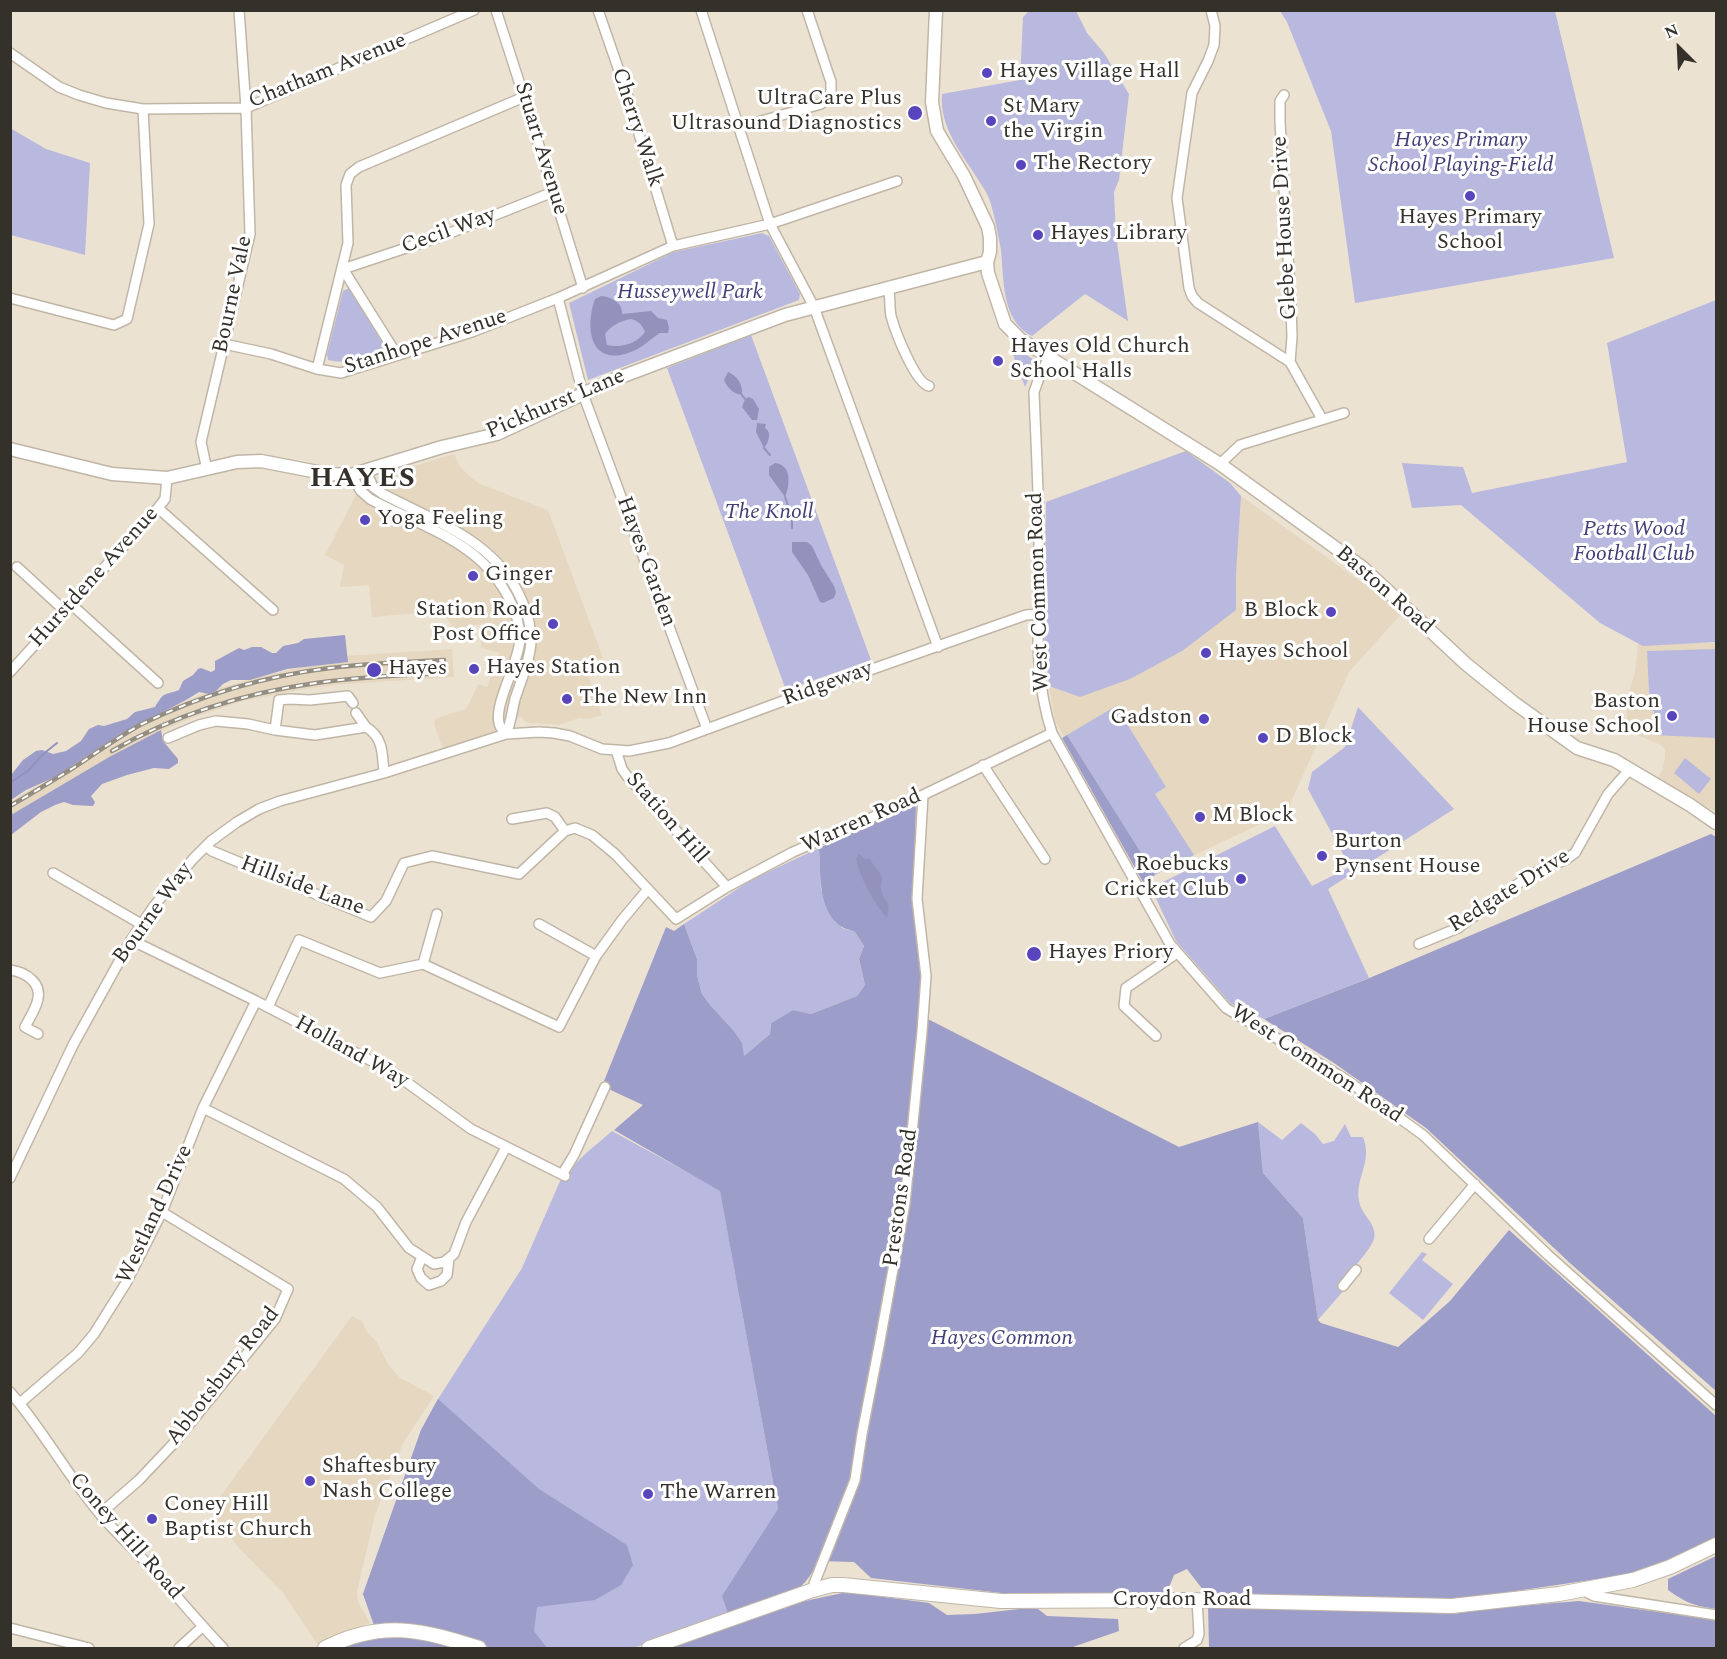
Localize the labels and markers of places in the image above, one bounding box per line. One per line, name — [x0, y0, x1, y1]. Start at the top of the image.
place label: Hayes Village Hall — [999, 60, 1180, 86]
marker: Hayes Village Hall — [980, 66, 994, 80]
place label: UltraCare Plus Ultrasound Diagnostics — [671, 87, 902, 138]
place label: St Mary the Virgin — [1003, 95, 1103, 146]
marker: UltraCare Plus Ultrasound Diagnostics — [906, 104, 924, 122]
marker: St Mary the Virgin — [984, 114, 998, 128]
place label: The Rectory — [1033, 152, 1151, 178]
marker: The Rectory — [1014, 158, 1028, 172]
marker: Hayes Primary School — [1463, 189, 1477, 203]
place label: Hayes Primary School — [1399, 206, 1541, 258]
place label: Hayes Library — [1050, 222, 1187, 248]
marker: Hayes Library — [1031, 228, 1045, 242]
place label: Hayes Old Church School Halls — [1010, 335, 1190, 386]
marker: Hayes Old Church School Halls — [991, 354, 1005, 368]
place label: Yoga Feeling — [377, 507, 503, 533]
marker: Yoga Feeling — [358, 513, 372, 527]
place label: Ginger — [485, 563, 553, 589]
marker: Ginger — [466, 569, 480, 583]
place label: Station Road Post Office — [416, 598, 541, 650]
place label: B Block — [1243, 599, 1319, 625]
marker: B Block — [1324, 605, 1338, 619]
marker: Station Road Post Office — [546, 617, 560, 631]
place label: Hayes School — [1218, 640, 1348, 666]
marker: Hayes School — [1199, 646, 1213, 660]
place label: Hayes Station — [486, 656, 620, 682]
place label: Hayes — [388, 657, 447, 683]
marker: Hayes — [365, 661, 383, 679]
marker: Hayes Station — [467, 662, 481, 676]
place label: The New Inn — [579, 686, 707, 712]
place label: Baston House School — [1527, 690, 1660, 742]
marker: The New Inn — [560, 692, 574, 706]
place label: Gadston — [1110, 706, 1192, 732]
marker: Baston House School — [1665, 709, 1679, 723]
marker: Gadston — [1197, 712, 1211, 726]
place label: D Block — [1275, 725, 1353, 751]
marker: D Block — [1256, 731, 1270, 745]
place label: M Block — [1212, 804, 1294, 830]
marker: M Block — [1193, 810, 1207, 824]
place label: Burton Pynsent House — [1334, 830, 1480, 882]
marker: Burton Pynsent House — [1315, 849, 1329, 863]
place label: Roebucks Cricket Club — [1104, 853, 1229, 904]
marker: Roebucks Cricket Club — [1234, 872, 1248, 886]
place label: Hayes Priory — [1048, 941, 1173, 967]
marker: Hayes Priory — [1025, 945, 1043, 963]
place label: Shaftesbury Nash College — [322, 1455, 452, 1506]
marker: Shaftesbury Nash College — [303, 1474, 317, 1488]
place label: The Warren — [660, 1481, 777, 1507]
marker: The Warren — [641, 1487, 655, 1501]
place label: Coney Hill Baptist Church — [164, 1493, 312, 1544]
marker: Coney Hill Baptist Church — [145, 1512, 159, 1526]

